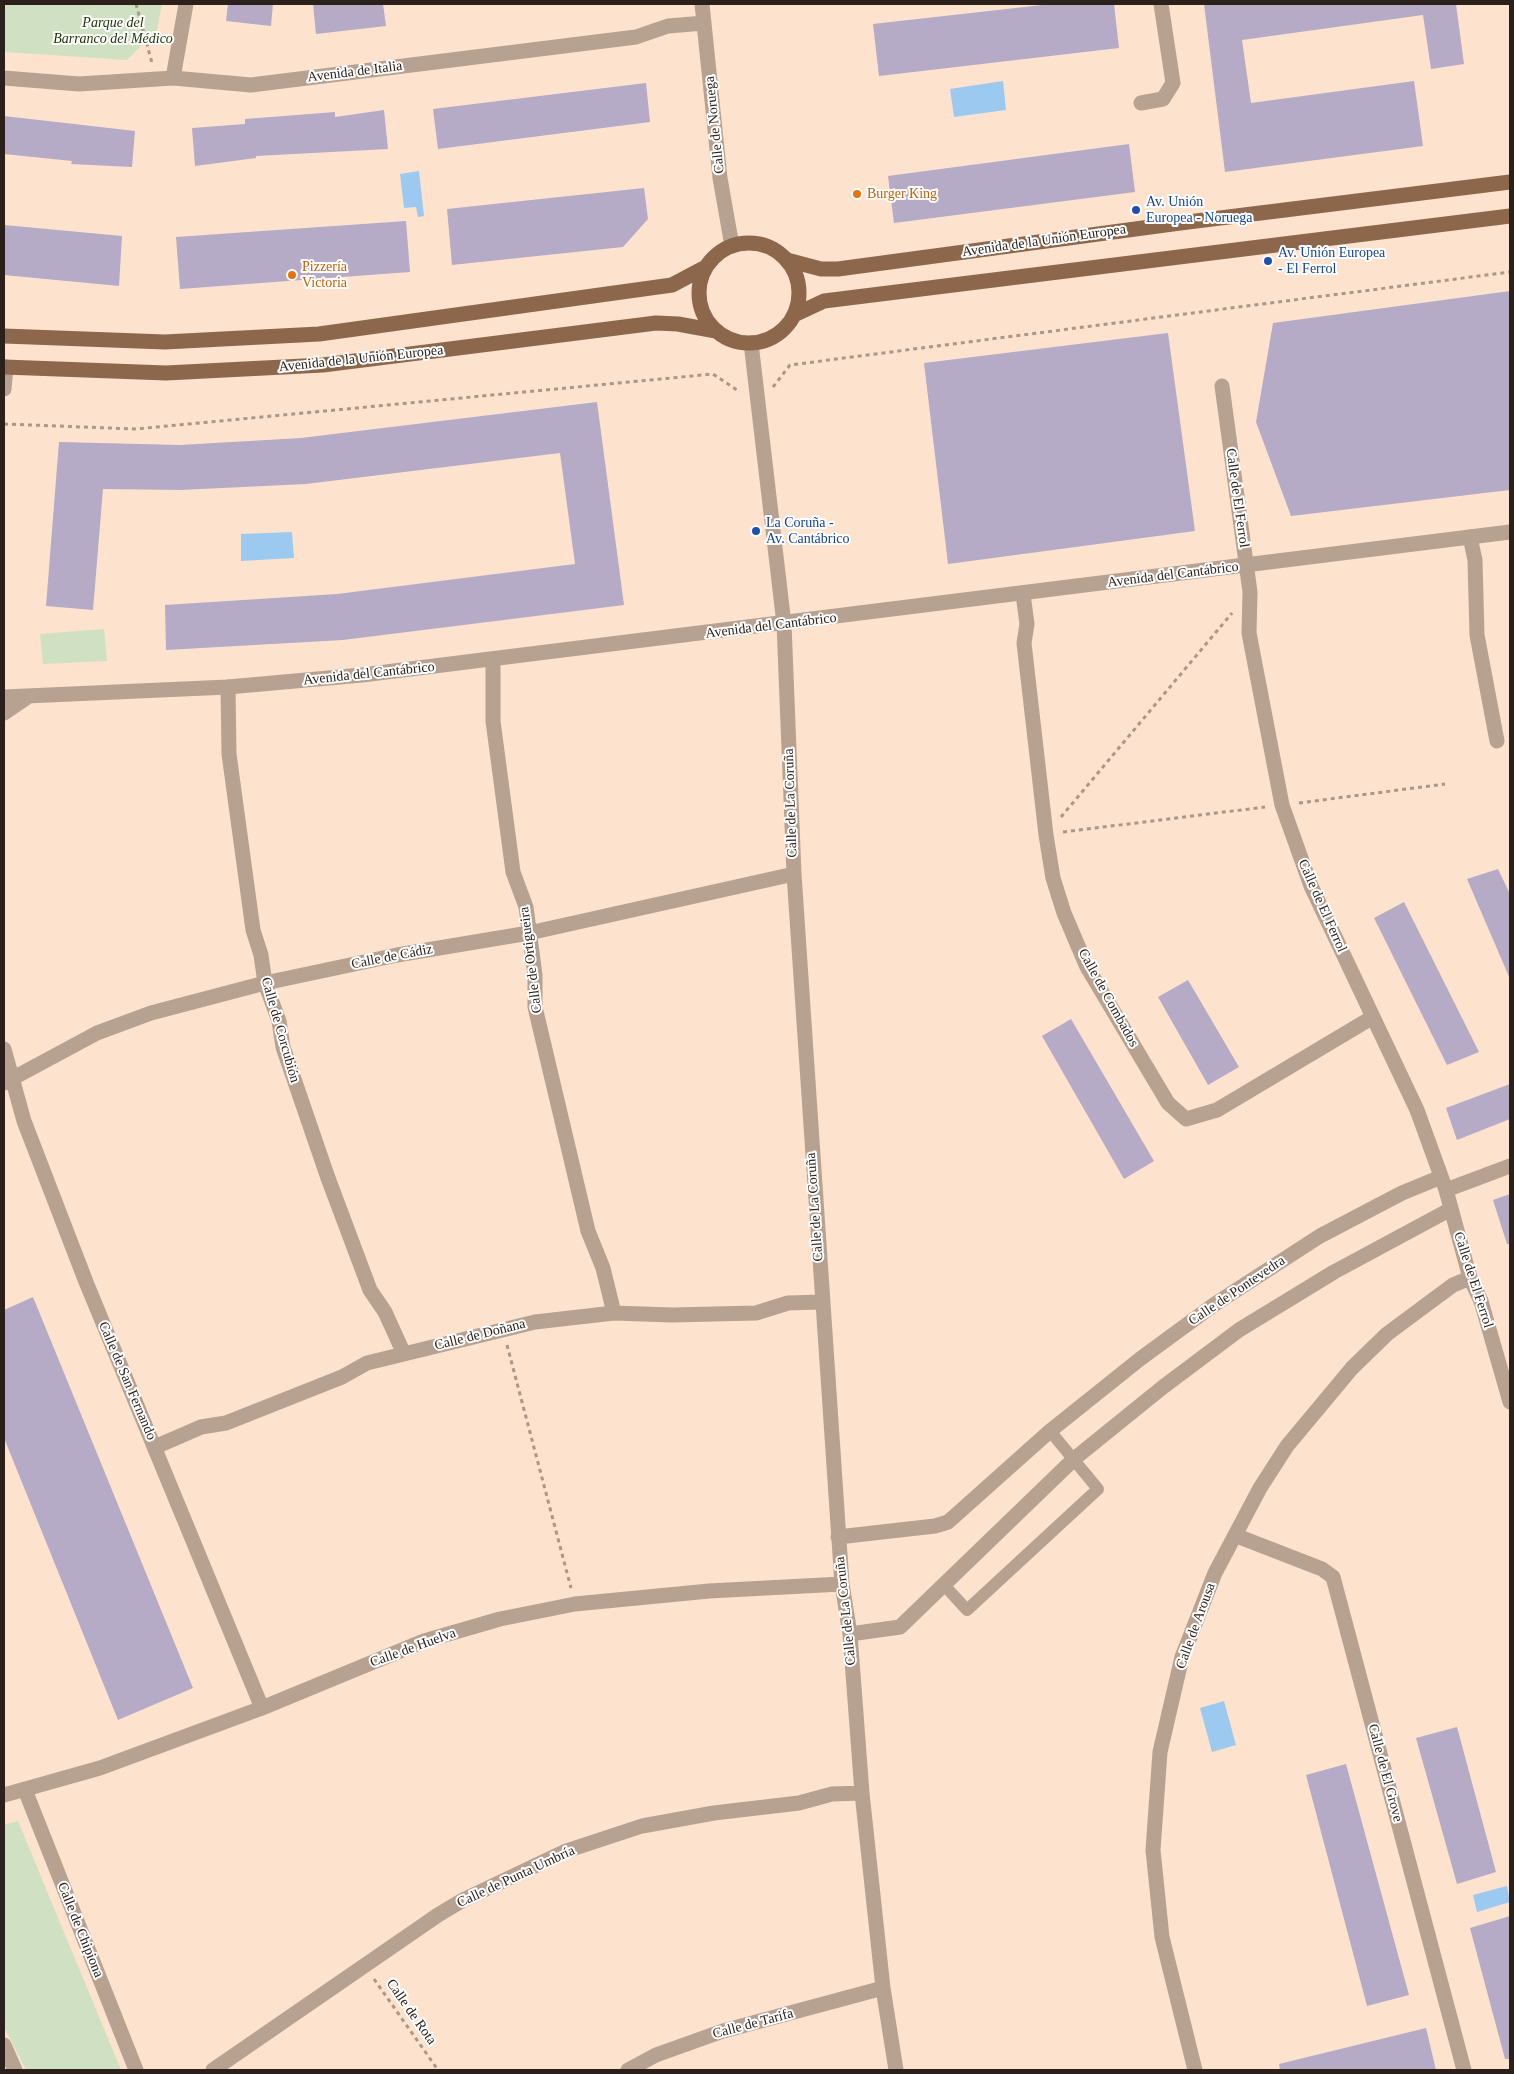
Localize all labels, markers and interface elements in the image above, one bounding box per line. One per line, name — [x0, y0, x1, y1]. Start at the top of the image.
park label: Parque del Barranco del Médico — [53, 15, 173, 48]
street label: Avenida de Italia — [307, 58, 403, 86]
street label: Calle de Noruega — [702, 75, 728, 175]
place label: Burger King — [867, 186, 937, 202]
marker: Burger King — [851, 188, 863, 200]
place label: Av. Unión Europea - Noruega — [1146, 194, 1253, 226]
marker: Av. Unión Europea - Noruega — [1130, 204, 1142, 216]
street label: Avenida de la Unión Europea — [961, 221, 1127, 261]
place label: Av. Unión Europea - El Ferrol — [1278, 245, 1385, 278]
marker: Av. Unión Europea - El Ferrol — [1262, 255, 1274, 267]
place label: Pizzería Victoria — [302, 259, 347, 292]
marker: Pizzería Victoria — [286, 269, 298, 281]
street label: Avenida de la Unión Europea — [278, 342, 444, 376]
street label: Calle de El Ferrol — [1222, 447, 1252, 549]
place label: La Coruña - Av. Cantábrico — [766, 515, 850, 548]
marker: La Coruña - Av. Cantábrico — [750, 525, 762, 537]
street label: Avenida del Cantábrico — [1107, 559, 1239, 591]
street label: Avenida del Cantábrico — [705, 610, 837, 642]
street label: Avenida del Cantábrico — [303, 659, 435, 689]
street label: Calle de La Coruña — [781, 748, 801, 858]
street label: Calle de El Ferrol — [1294, 857, 1350, 955]
street label: Calle de Ortigueira — [516, 906, 546, 1014]
street label: Calle de Cádiz — [350, 941, 434, 973]
street label: Calle de Combados — [1074, 946, 1142, 1050]
street label: Calle de Corcubión — [257, 975, 303, 1085]
street label: Calle de La Coruña — [803, 1152, 827, 1262]
street label: Calle de El Ferrol — [1450, 1230, 1496, 1330]
street label: Calle de Pontevedra — [1186, 1253, 1288, 1329]
street label: Calle de Doñana — [433, 1316, 527, 1354]
street label: Calle de San Fernando — [94, 1319, 160, 1443]
street label: Calle de La Coruña — [832, 1556, 860, 1666]
street label: Calle de Arousa — [1173, 1581, 1219, 1671]
street label: Calle de Huelva — [368, 1625, 458, 1671]
street label: Calle de El Grove — [1364, 1722, 1406, 1824]
street label: Calle de Punta Umbría — [454, 1842, 578, 1912]
street label: Calle de Chipiona — [53, 1880, 107, 1980]
street label: Calle de Rota — [382, 1976, 440, 2048]
street label: Calle de Tarifa — [711, 2005, 795, 2043]

